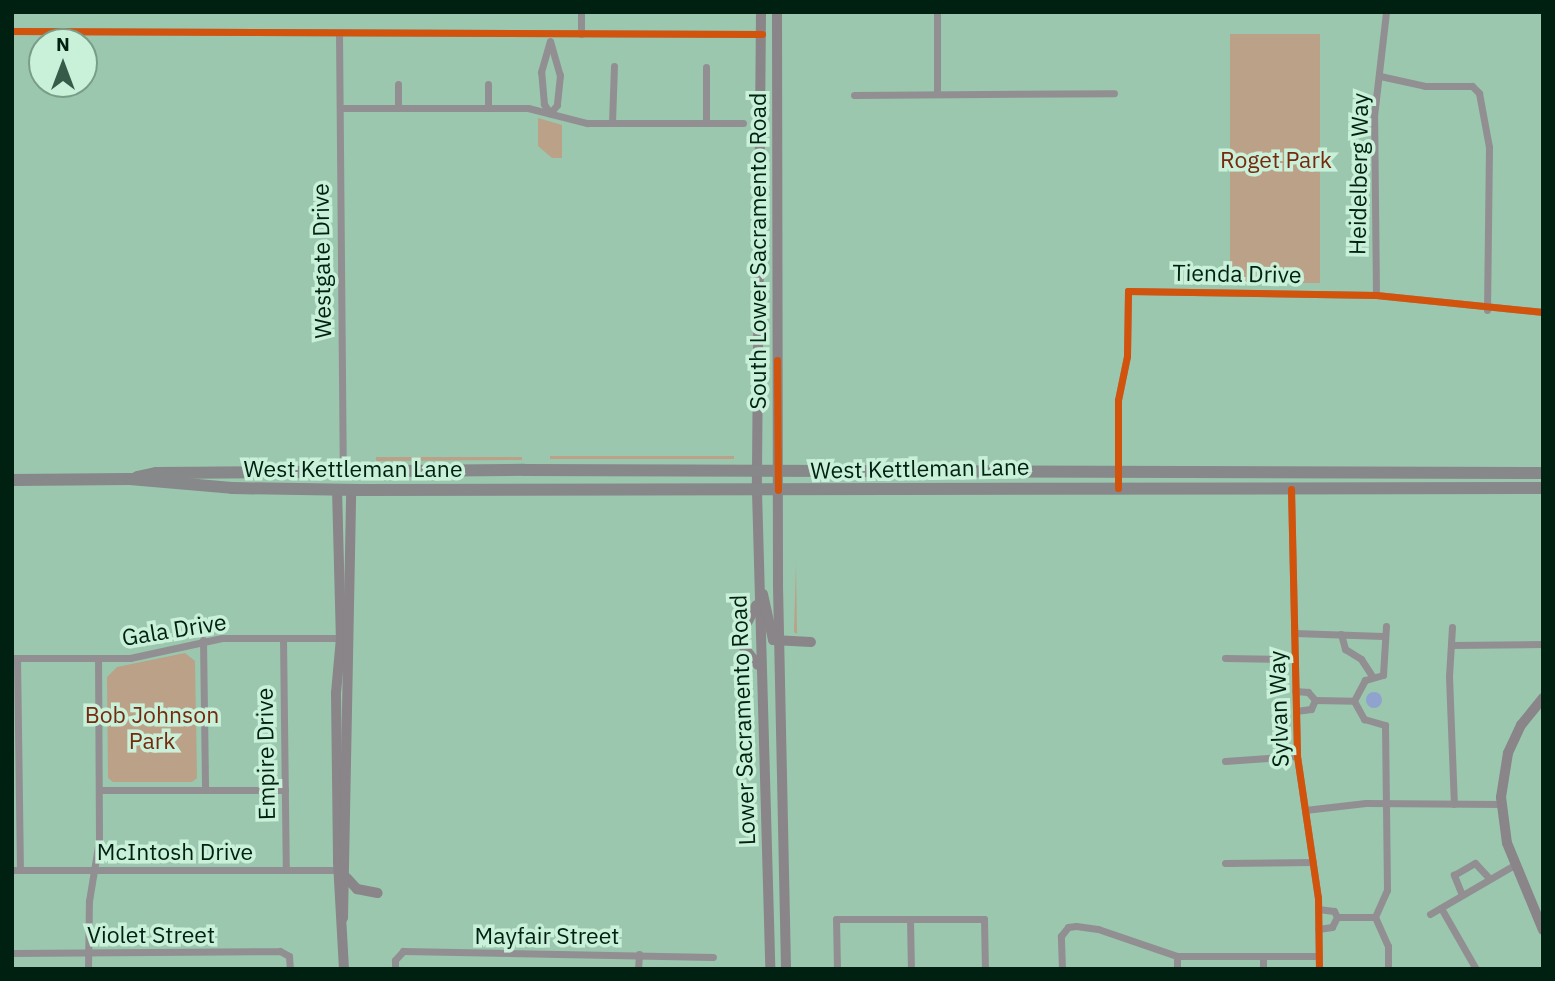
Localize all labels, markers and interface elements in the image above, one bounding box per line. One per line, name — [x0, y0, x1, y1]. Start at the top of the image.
north arrow — [28, 28, 98, 98]
text: N — [56, 32, 70, 56]
street label: South Lower Sacramento Road — [743, 93, 771, 409]
street label: Heidelberg Way — [1343, 93, 1373, 255]
park label: Roget Park — [1220, 145, 1332, 173]
street label: Westgate Drive — [306, 183, 336, 339]
street label: Tienda Drive — [1172, 258, 1302, 288]
street label: West Kettleman Lane — [810, 452, 1030, 484]
street label: West Kettleman Lane — [243, 454, 463, 482]
street label: Lower Sacramento Road — [724, 594, 760, 846]
street label: Gala Drive — [120, 607, 228, 651]
street label: Sylvan Way — [1262, 650, 1294, 768]
street label: Empire Drive — [250, 688, 280, 820]
park label: Bob Johnson Park — [85, 700, 219, 754]
street label: McIntosh Drive — [97, 837, 253, 865]
street label: Violet Street — [87, 920, 215, 948]
street label: Mayfair Street — [475, 921, 619, 949]

